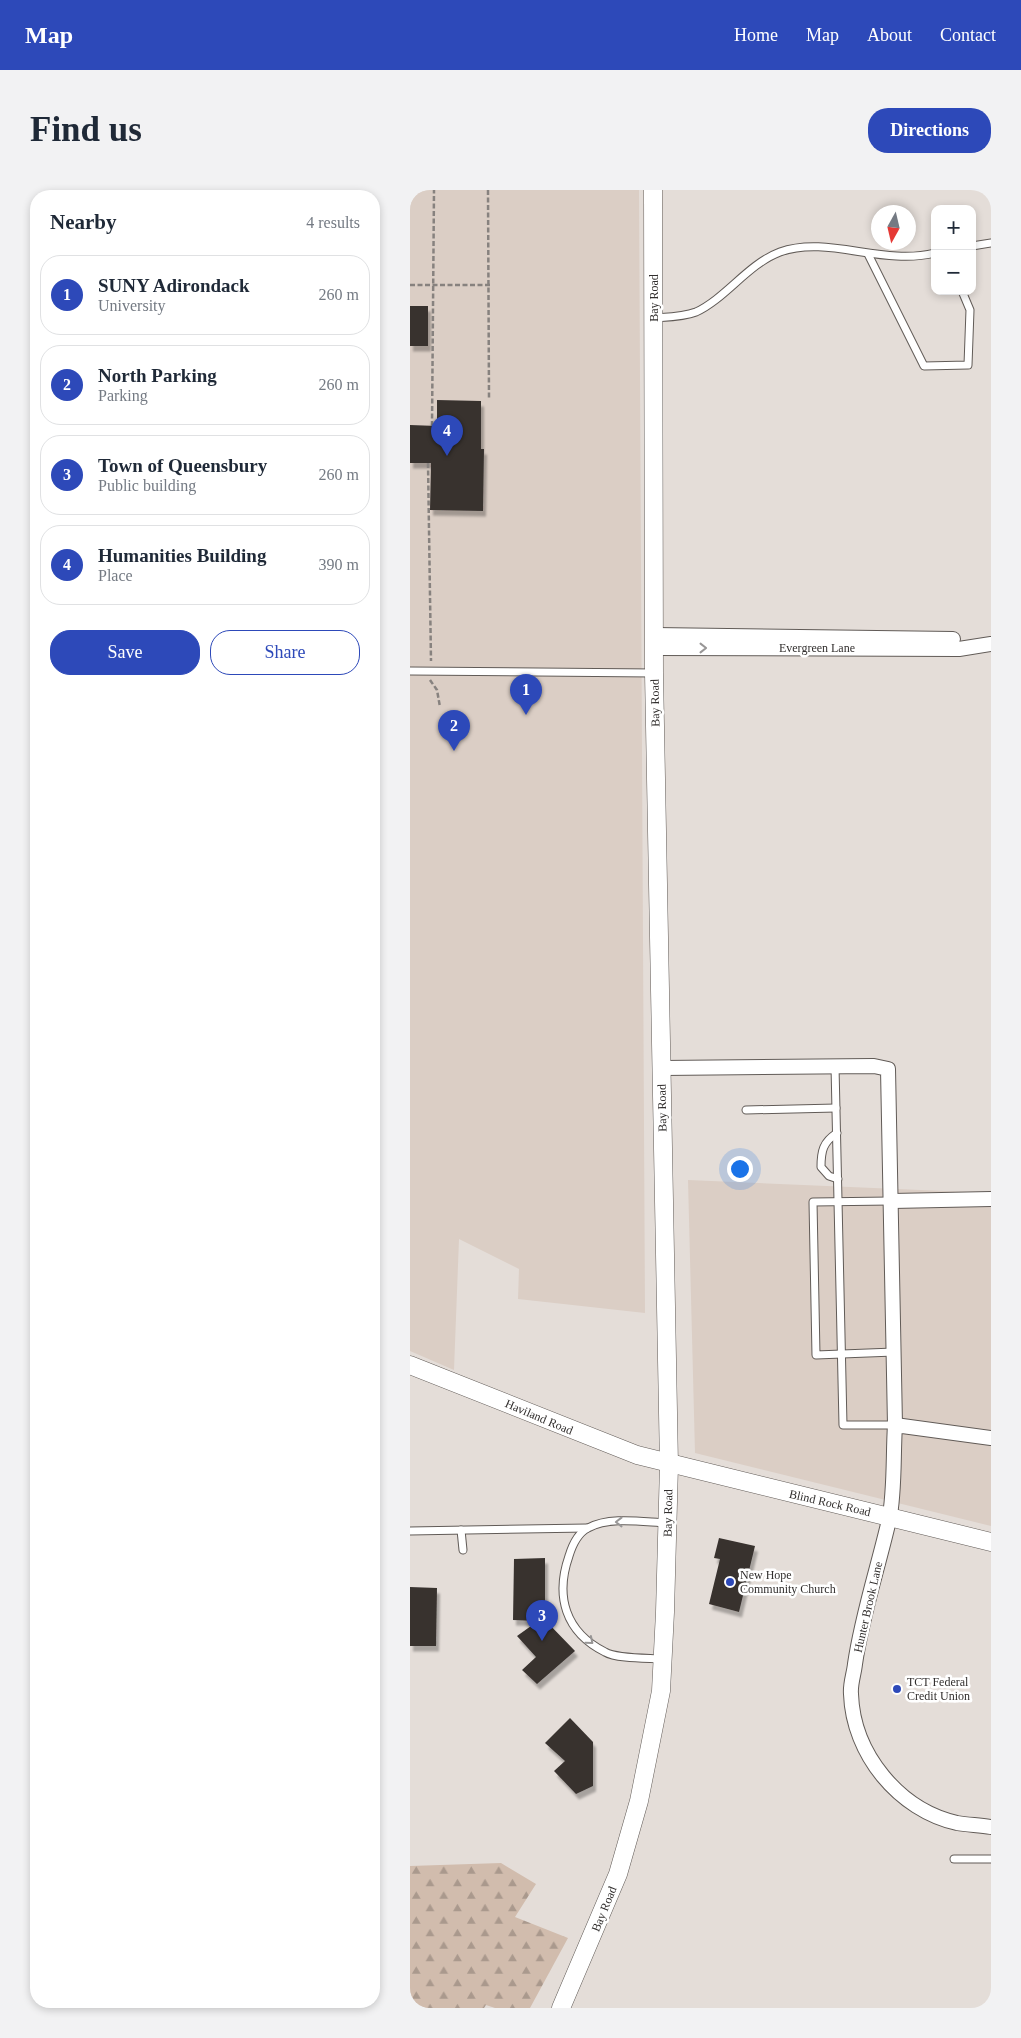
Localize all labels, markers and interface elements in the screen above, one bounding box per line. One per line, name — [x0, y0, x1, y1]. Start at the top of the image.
text: Map — [25, 22, 73, 48]
text: Home — [734, 25, 778, 45]
text: Map — [806, 25, 839, 45]
text: About — [867, 25, 912, 45]
text: Contact — [940, 25, 996, 45]
button: Directions — [868, 108, 991, 153]
text: Find us — [30, 110, 142, 149]
north arrow — [871, 205, 916, 250]
map controls — [931, 205, 976, 295]
button: + — [931, 205, 976, 250]
text: Nearby — [50, 210, 117, 234]
text: 4 results — [306, 214, 360, 231]
button: − — [931, 250, 976, 295]
street label: Bay Road — [647, 274, 661, 322]
text: SUNY Adirondack — [98, 275, 250, 296]
text: 1 — [63, 286, 71, 303]
text: 260 m — [319, 286, 359, 303]
text: University — [98, 297, 166, 314]
text: North Parking — [98, 365, 217, 386]
text: 2 — [63, 376, 71, 393]
text: 260 m — [319, 376, 359, 393]
text: Parking — [98, 387, 148, 404]
pin: 4 — [431, 415, 463, 456]
text: Town of Queensbury — [98, 455, 267, 476]
text: 3 — [63, 466, 71, 483]
text: 260 m — [319, 466, 359, 483]
text: Public building — [98, 477, 196, 494]
text: Humanities Building — [98, 545, 266, 566]
text: 4 — [63, 556, 71, 573]
text: 390 m — [319, 556, 359, 573]
text: Place — [98, 567, 133, 584]
button: Save — [50, 630, 200, 675]
button: Share — [210, 630, 360, 675]
street label: Evergreen Lane — [779, 641, 855, 655]
one-way arrow — [700, 643, 707, 653]
pin: 1 — [510, 674, 542, 715]
street label: Bay Road — [648, 679, 662, 727]
pin: 2 — [438, 710, 470, 751]
street label: Bay Road — [655, 1084, 669, 1132]
your location — [727, 1156, 753, 1182]
street label: Haviland Road — [503, 1396, 575, 1438]
street label: Blind Rock Road — [788, 1487, 872, 1519]
street label: Bay Road — [661, 1489, 675, 1537]
one-way arrow — [615, 1517, 622, 1527]
street label: Hunter Brook Lane — [851, 1560, 885, 1654]
place label: New Hope Community Church — [740, 1568, 836, 1596]
marker: New Hope Community Church — [724, 1576, 736, 1588]
pin: 3 — [526, 1600, 558, 1641]
one-way arrow — [585, 1636, 594, 1645]
place label: TCT Federal Credit Union — [907, 1675, 970, 1703]
marker: TCT Federal Credit Union — [891, 1683, 903, 1695]
street label: Bay Road — [589, 1884, 619, 1934]

